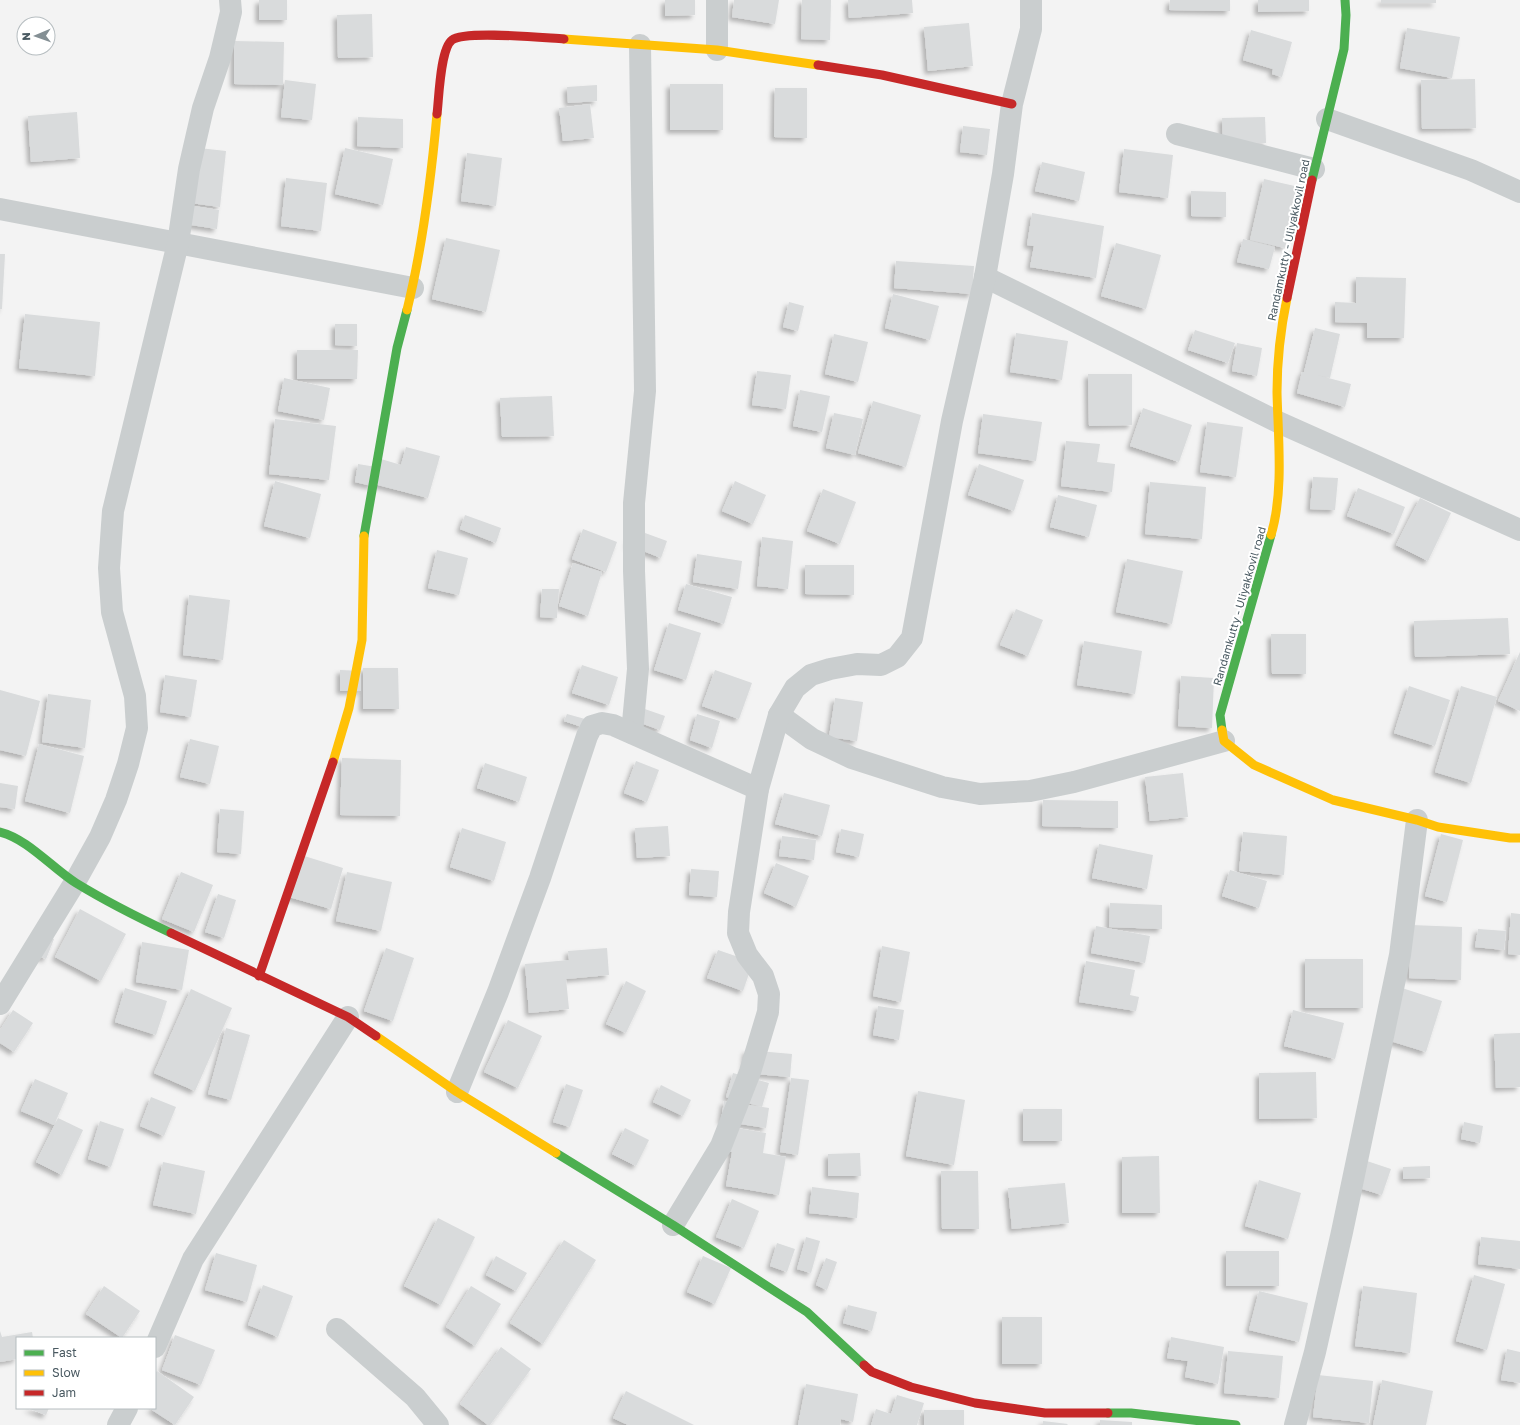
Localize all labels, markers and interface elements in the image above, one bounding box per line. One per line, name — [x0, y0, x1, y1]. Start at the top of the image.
north arrow — [16, 16, 56, 56]
text: N — [19, 32, 32, 41]
street label: Randamkutty - Uliyakkovil road — [1264, 158, 1312, 322]
street label: Randamkutty - Uliyakkovil road — [1210, 525, 1268, 687]
legend — [16, 1337, 156, 1409]
text: Fast — [52, 1345, 77, 1360]
text: Slow — [52, 1365, 80, 1380]
text: Jam — [52, 1385, 76, 1400]

